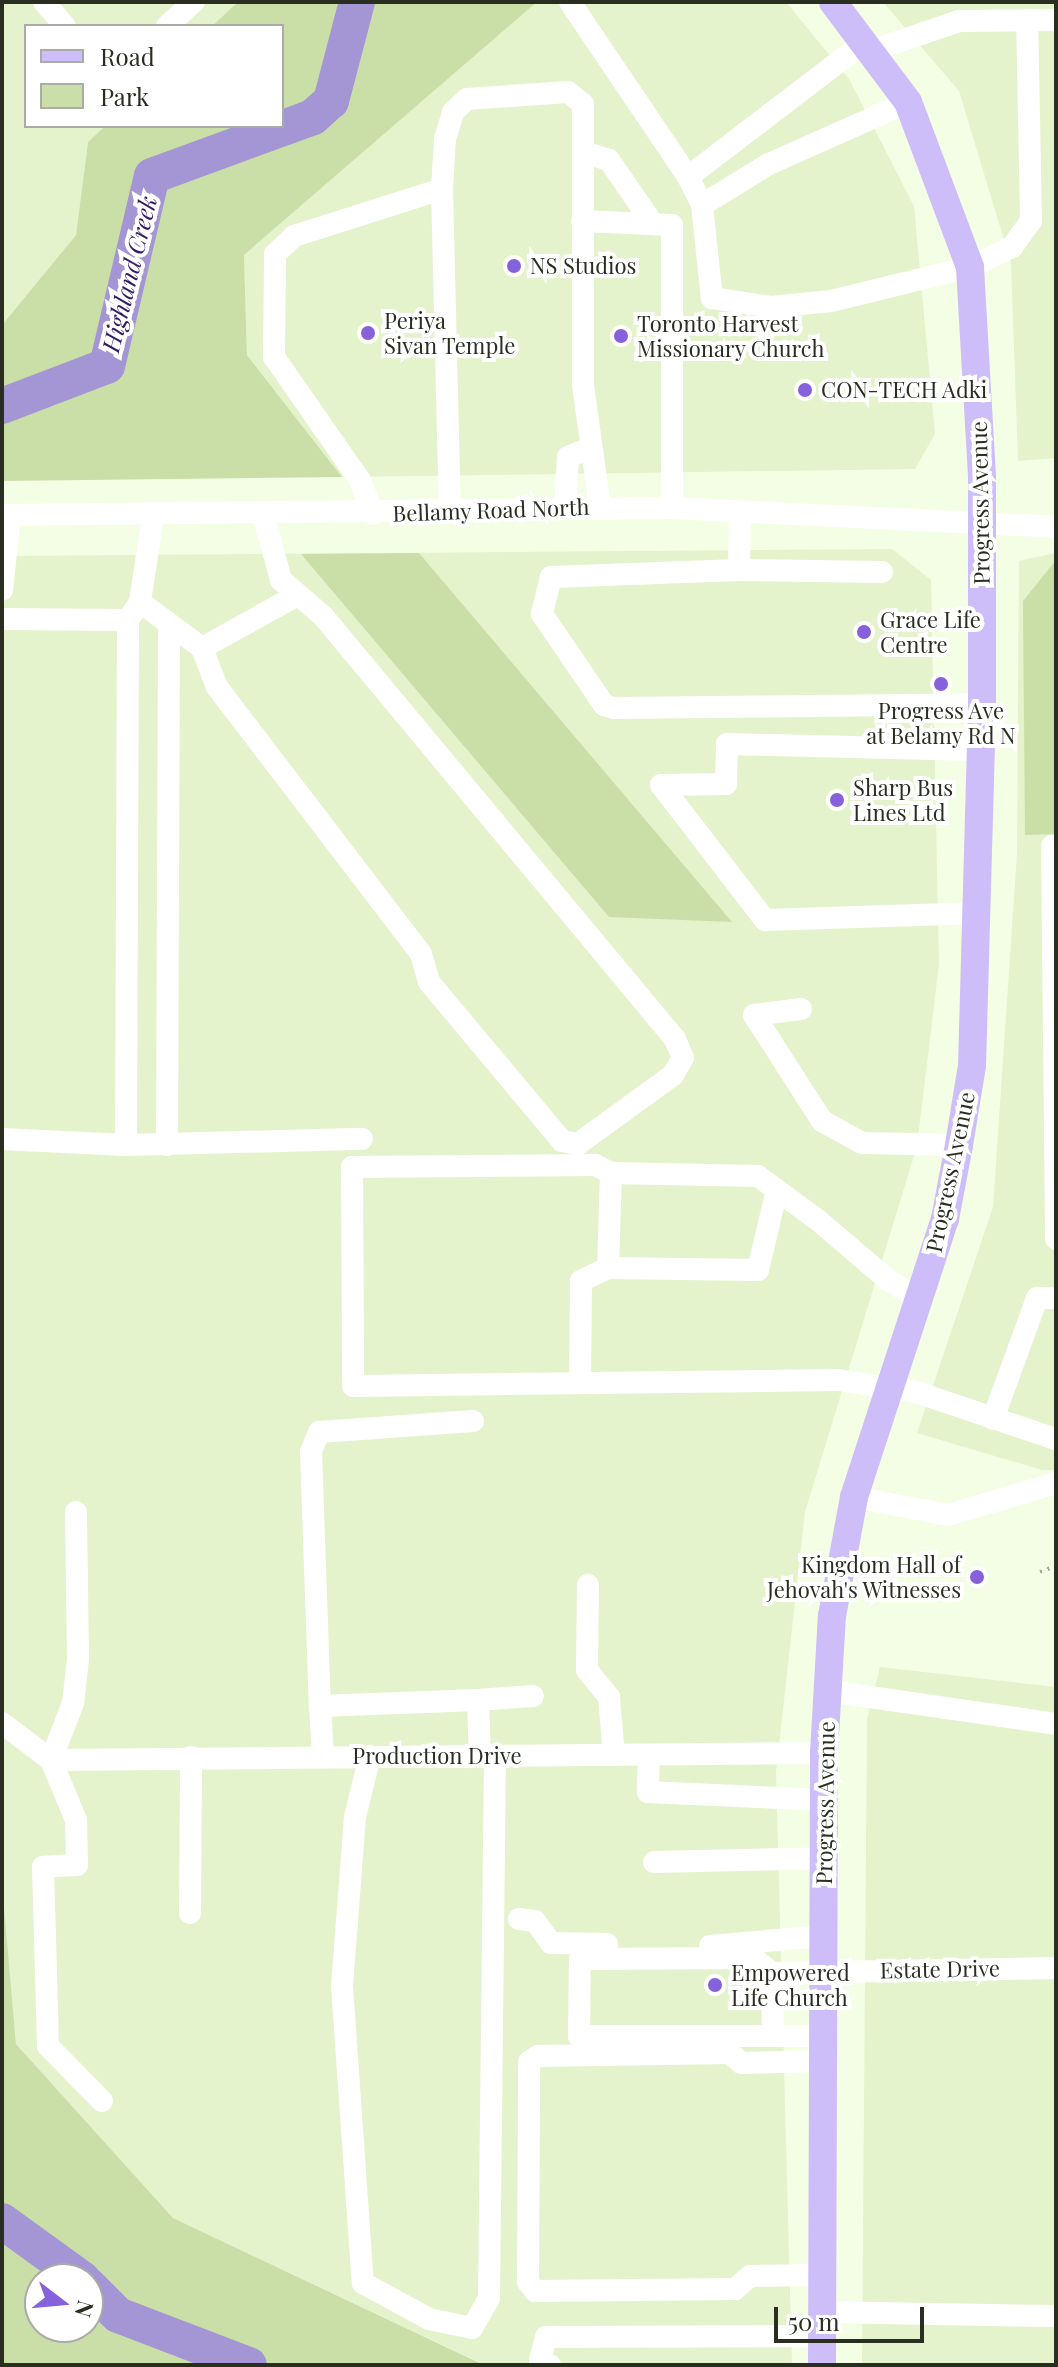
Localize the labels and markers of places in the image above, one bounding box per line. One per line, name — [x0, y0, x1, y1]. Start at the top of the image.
place label: NS Studios — [530, 253, 636, 279]
marker: NS Studios — [505, 257, 523, 275]
place label: Periya Sivan Temple — [384, 307, 516, 358]
place label: Toronto Harvest Missionary Church — [637, 310, 825, 362]
marker: Periya Sivan Temple — [359, 324, 377, 342]
marker: Toronto Harvest Missionary Church — [612, 327, 630, 345]
place label: CON-TECH Adki — [821, 377, 988, 403]
marker: CON-TECH Adki — [796, 381, 814, 399]
place label: Grace Life Centre — [880, 606, 981, 658]
marker: Grace Life Centre — [855, 623, 873, 641]
marker: Progress Ave at Belamy Rd N — [932, 675, 950, 693]
place label: Progress Ave at Belamy Rd N — [866, 697, 1016, 748]
place label: Sharp Bus Lines Ltd — [853, 774, 953, 826]
marker: Sharp Bus Lines Ltd — [828, 791, 846, 809]
place label: Kingdom Hall of Jehovah's Witnesses — [766, 1551, 961, 1602]
marker: Kingdom Hall of Jehovah's Witnesses — [968, 1568, 986, 1586]
place label: Empowered Life Church — [731, 1959, 850, 2010]
marker: Empowered Life Church — [706, 1976, 724, 1994]

